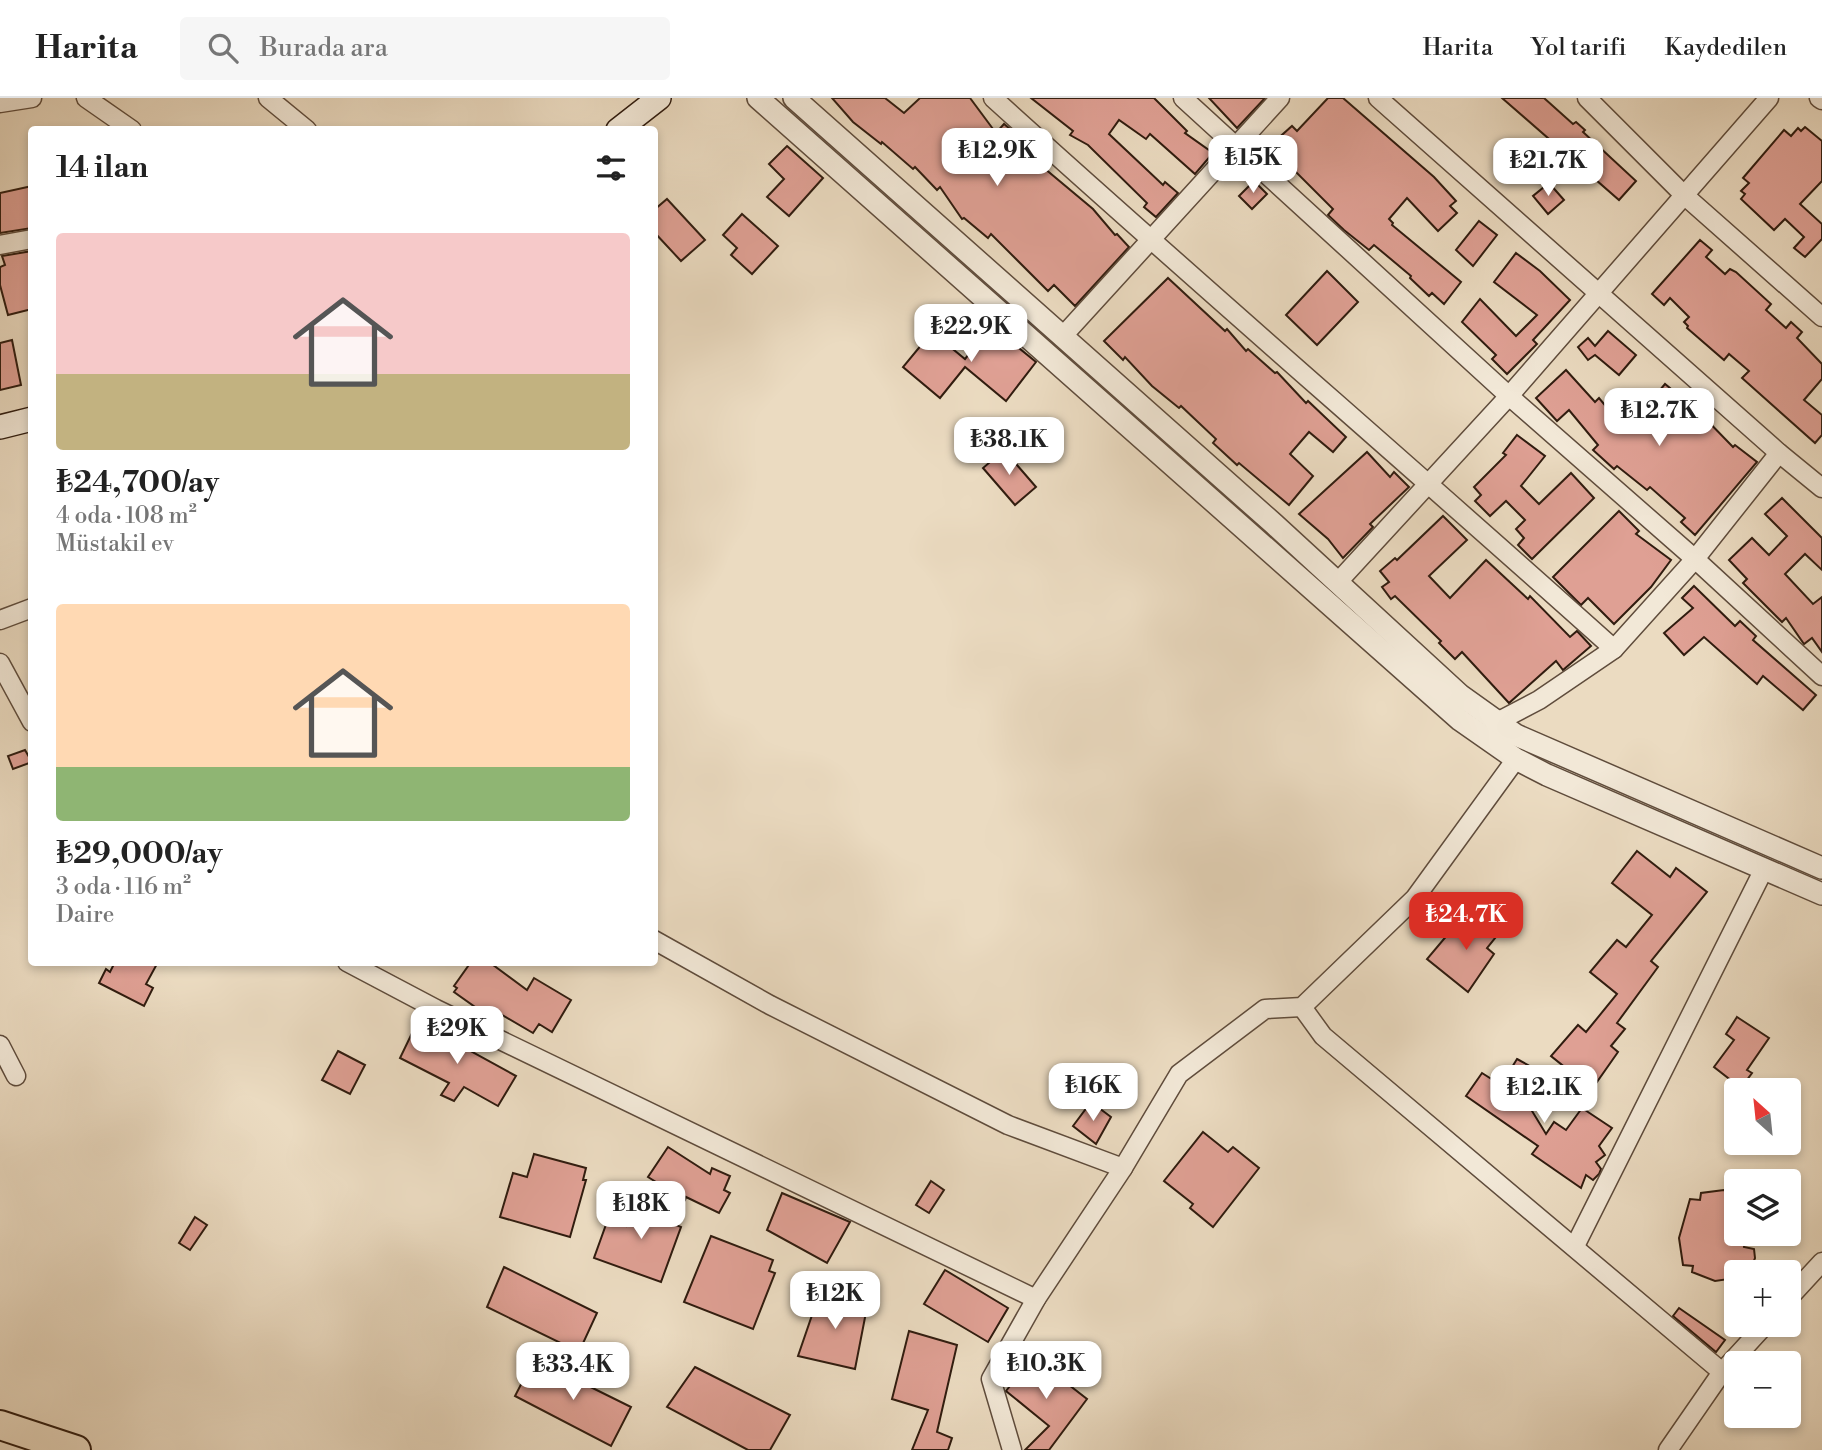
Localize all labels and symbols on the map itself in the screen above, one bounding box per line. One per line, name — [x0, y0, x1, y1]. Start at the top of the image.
pin: ₺12.9K — [940, 129, 1054, 188]
pin: ₺15K — [1212, 136, 1294, 195]
pin: ₺21.7K — [1491, 139, 1605, 198]
pin: ₺22.9K — [914, 304, 1028, 364]
pin: ₺12.7K — [1602, 388, 1716, 448]
pin: ₺38.1K — [952, 418, 1066, 477]
pin: ₺24.7K — [1409, 892, 1523, 952]
pin: ₺29K — [416, 1006, 498, 1066]
pin: ₺16K — [1052, 1063, 1134, 1123]
pin: ₺12.1K — [1487, 1066, 1601, 1125]
north arrow — [1724, 1078, 1801, 1155]
pin: ₺18K — [600, 1182, 682, 1241]
pin: ₺12K — [794, 1272, 876, 1331]
pin: ₺33.4K — [516, 1342, 630, 1402]
pin: ₺10.3K — [989, 1342, 1103, 1401]

